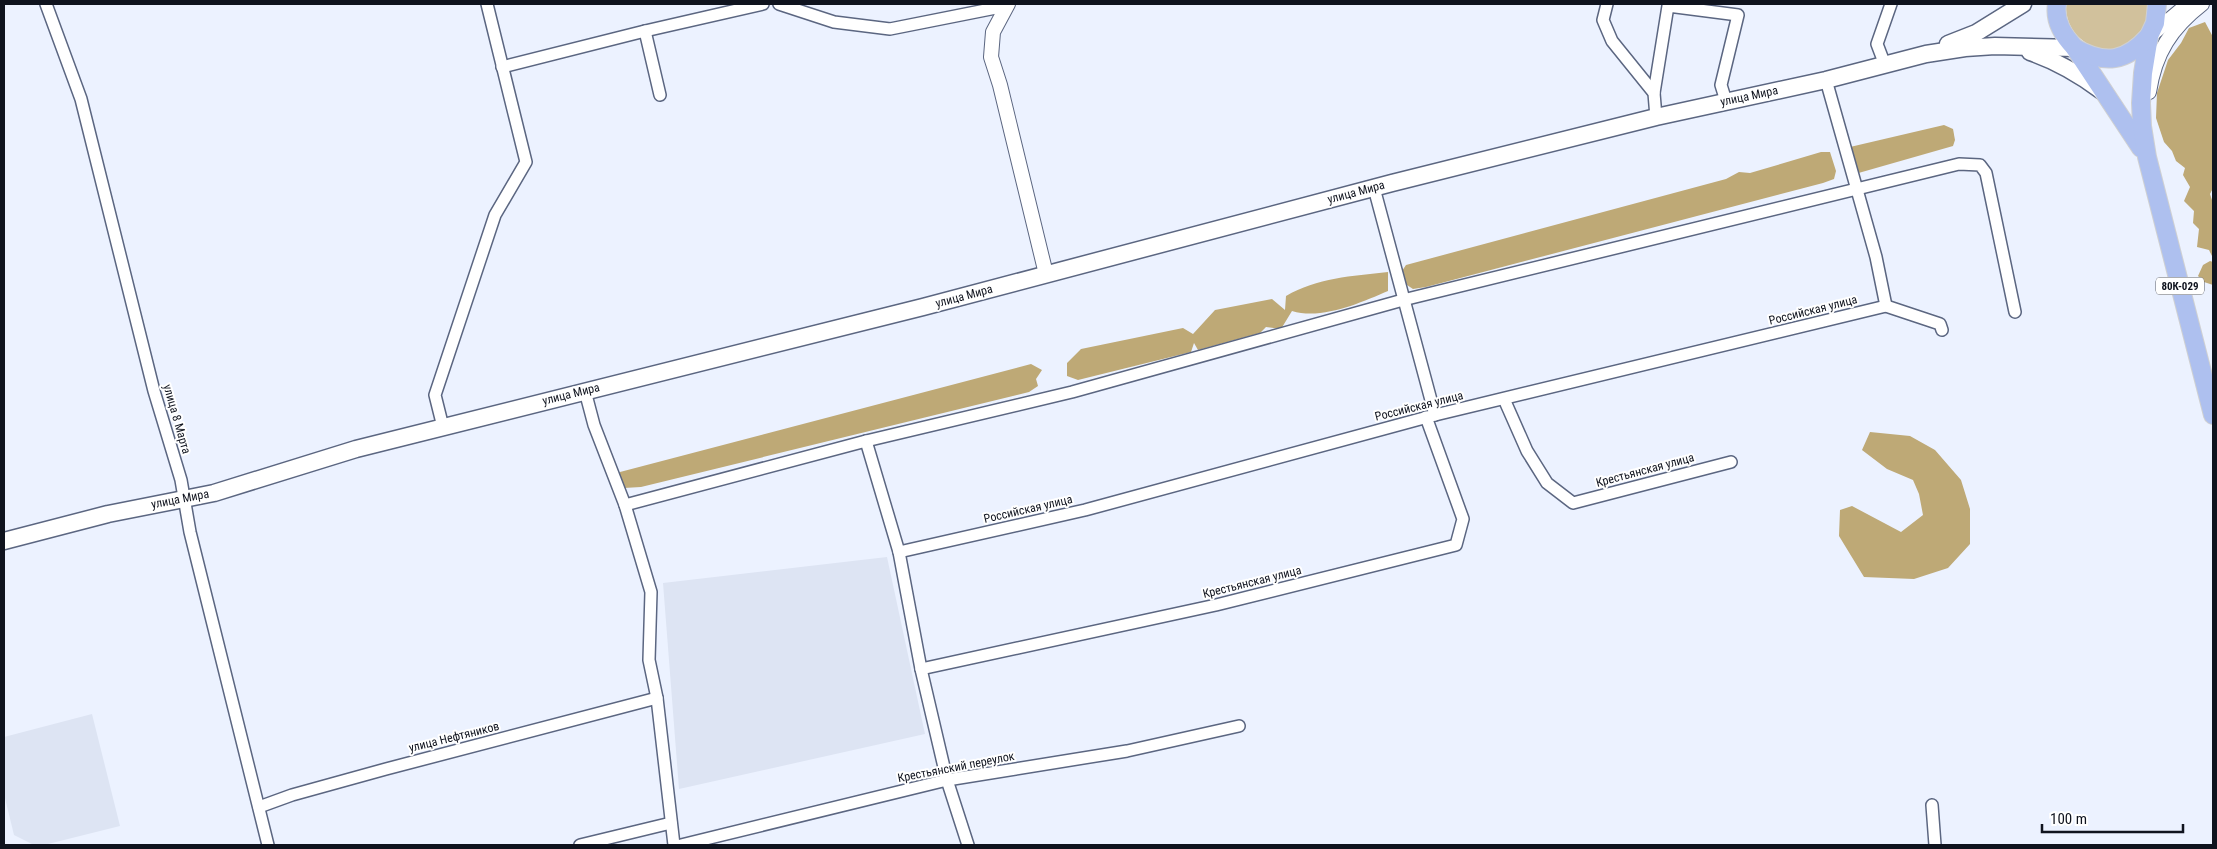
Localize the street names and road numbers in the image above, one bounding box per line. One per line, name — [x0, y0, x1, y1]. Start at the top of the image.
street label: улица Мира — [1719, 83, 1779, 109]
street label: улица Мира — [1326, 178, 1386, 206]
road number: 80К-029 — [2156, 278, 2204, 294]
street label: улица Мира — [934, 282, 994, 310]
street label: Российская улица — [1767, 292, 1859, 328]
street label: улица Мира — [541, 380, 601, 408]
street label: улица 8 Марта — [160, 383, 194, 456]
street label: Российская улица — [1373, 388, 1465, 424]
street label: Крестьянская улица — [1594, 450, 1696, 490]
street label: улица Мира — [150, 486, 210, 511]
street label: Российская улица — [982, 492, 1074, 526]
street label: Крестьянская улица — [1201, 563, 1303, 601]
street label: улица Нефтяников — [407, 719, 501, 755]
street label: Крестьянский переулок — [896, 749, 1016, 785]

